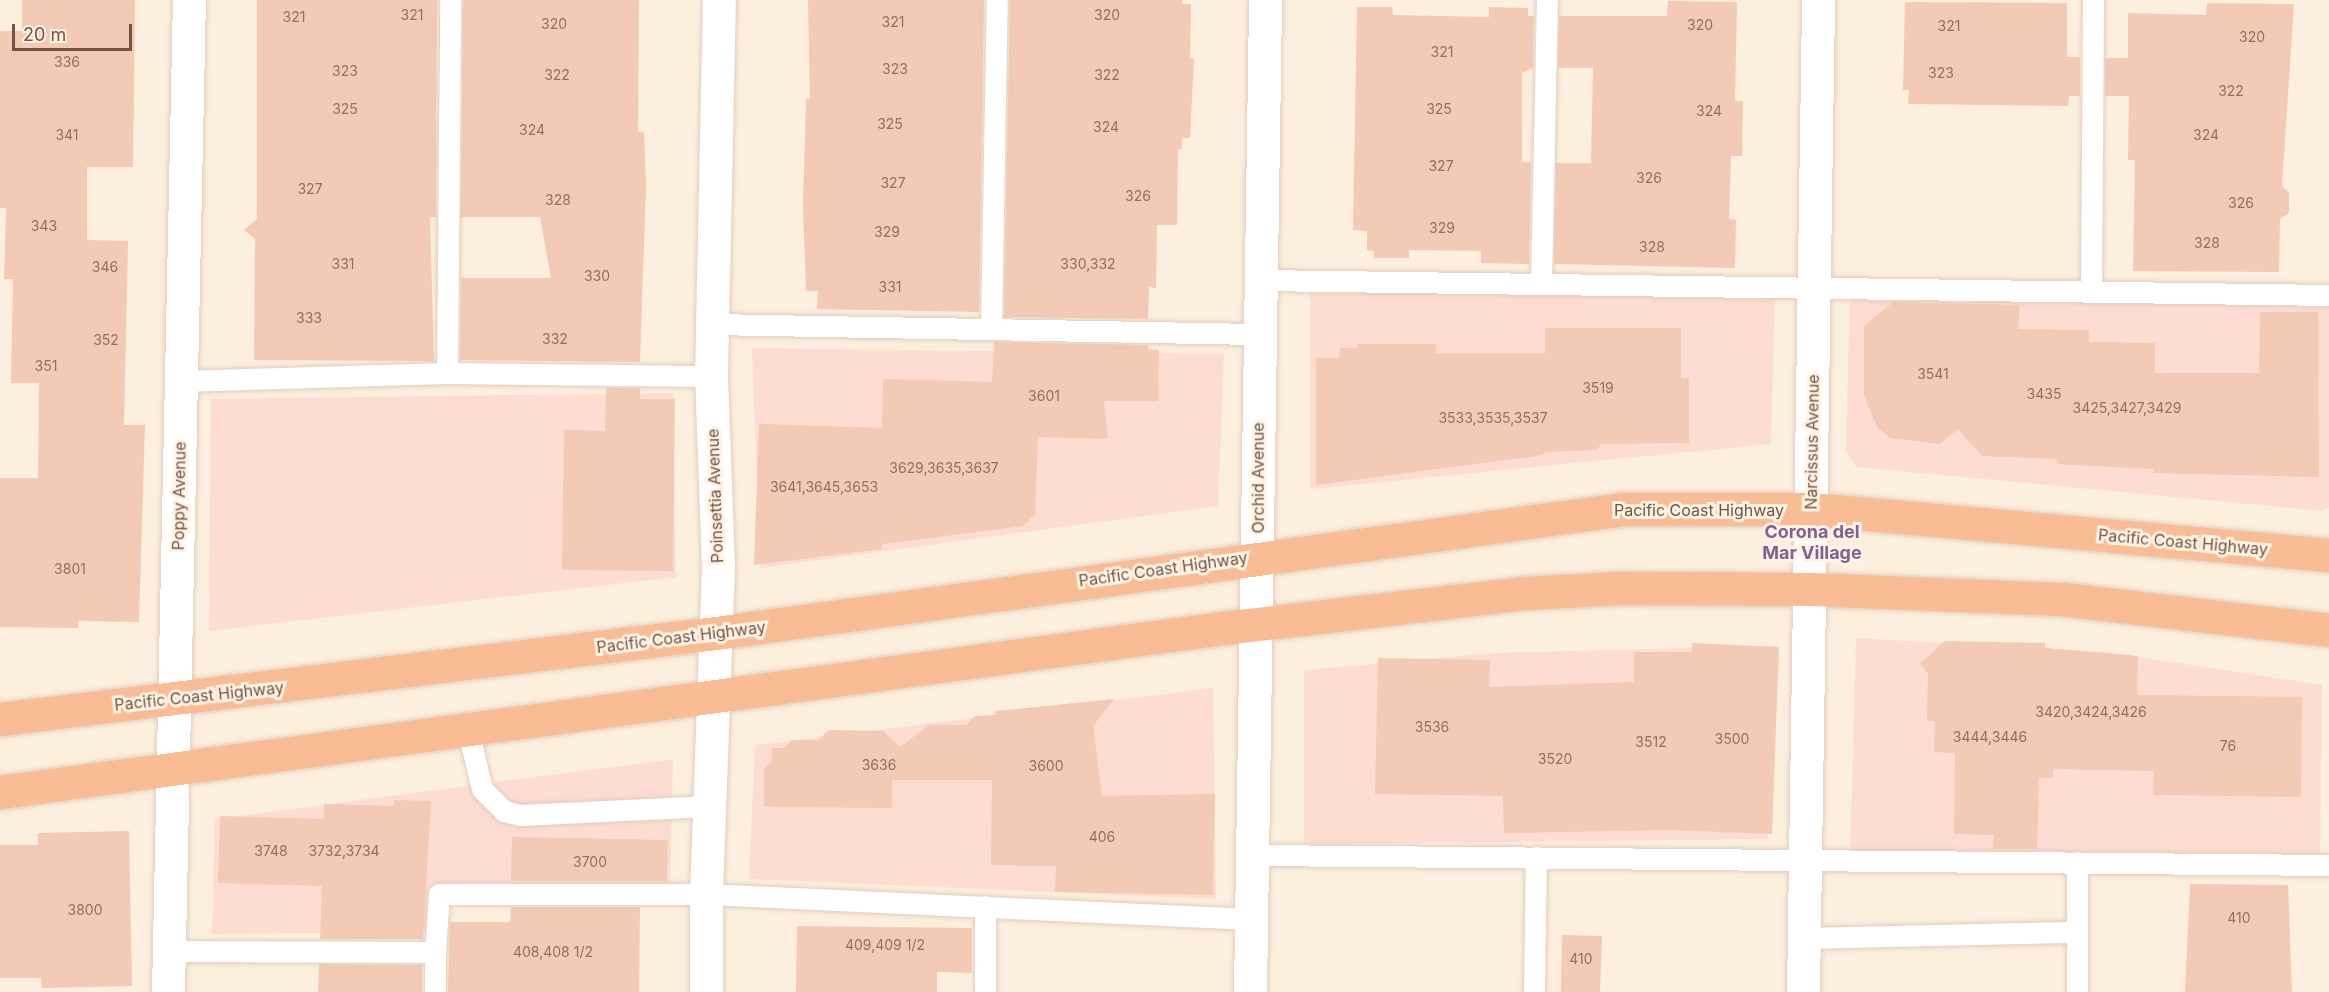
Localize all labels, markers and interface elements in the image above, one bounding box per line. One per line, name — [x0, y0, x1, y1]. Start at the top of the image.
house number: 321 — [401, 7, 423, 23]
house number: 320 — [1094, 7, 1120, 23]
house number: 321 — [283, 9, 305, 25]
scale bar — [15, 12, 135, 50]
house number: 321 — [882, 14, 904, 30]
house number: 320 — [541, 16, 567, 32]
house number: 320 — [1687, 17, 1713, 33]
house number: 321 — [1938, 18, 1960, 34]
text: 20 m — [23, 24, 66, 45]
house number: 320 — [2239, 29, 2265, 45]
house number: 321 — [1431, 44, 1453, 60]
house number: 336 — [54, 54, 80, 70]
house number: 323 — [882, 61, 908, 77]
house number: 323 — [332, 63, 358, 79]
house number: 323 — [1928, 65, 1954, 81]
house number: 322 — [544, 67, 570, 83]
house number: 322 — [1094, 67, 1120, 83]
house number: 322 — [2218, 83, 2244, 99]
house number: 325 — [332, 101, 358, 117]
house number: 325 — [1426, 101, 1452, 117]
house number: 324 — [1696, 103, 1722, 119]
house number: 325 — [877, 116, 903, 132]
house number: 324 — [1093, 119, 1119, 135]
house number: 324 — [519, 122, 545, 138]
house number: 341 — [55, 127, 79, 143]
house number: 324 — [2193, 127, 2219, 143]
house number: 327 — [1428, 158, 1454, 174]
house number: 326 — [1636, 170, 1662, 186]
house number: 327 — [880, 175, 906, 191]
house number: 327 — [297, 181, 323, 197]
house number: 326 — [1125, 188, 1151, 204]
house number: 328 — [545, 192, 571, 208]
house number: 326 — [2228, 195, 2254, 211]
house number: 343 — [31, 218, 57, 234]
house number: 329 — [1429, 220, 1455, 236]
house number: 329 — [874, 224, 900, 240]
house number: 328 — [2194, 235, 2220, 251]
house number: 328 — [1639, 239, 1665, 255]
house number: 331 — [332, 256, 354, 272]
house number: 330,332 — [1060, 256, 1116, 272]
house number: 346 — [92, 259, 118, 275]
house number: 330 — [584, 268, 610, 284]
house number: 331 — [879, 279, 901, 295]
house number: 333 — [296, 310, 322, 326]
house number: 332 — [542, 331, 568, 347]
house number: 352 — [93, 332, 119, 348]
house number: 351 — [35, 358, 57, 374]
house number: 3541 — [1917, 366, 1949, 382]
street label: Narcissus Avenue — [1801, 374, 1823, 510]
house number: 3519 — [1582, 380, 1614, 396]
house number: 3435 — [2027, 386, 2061, 402]
house number: 3601 — [1028, 388, 1060, 404]
house number: 3425,3427,3429 — [2073, 400, 2181, 416]
house number: 3533,3535,3537 — [1438, 410, 1548, 426]
street label: Orchid Avenue — [1248, 423, 1268, 533]
street label: Poinsettia Avenue — [703, 428, 727, 564]
street label: Poppy Avenue — [168, 441, 190, 551]
house number: 3629,3635,3637 — [889, 460, 999, 476]
house number: 3641,3645,3653 — [770, 479, 878, 495]
street label: Pacific Coast Highway — [1614, 500, 1784, 520]
district label: Corona del Mar Village — [1762, 522, 1862, 564]
street label: Pacific Coast Highway — [2097, 525, 2269, 559]
street label: Pacific Coast Highway — [1077, 548, 1249, 590]
house number: 3801 — [54, 561, 86, 577]
street label: Pacific Coast Highway — [595, 617, 767, 657]
street label: Pacific Coast Highway — [113, 678, 285, 714]
house number: 3420,3424,3426 — [2035, 704, 2147, 720]
house number: 3536 — [1415, 719, 1449, 735]
house number: 3444,3446 — [1953, 729, 2027, 745]
house number: 3500 — [1715, 731, 1749, 747]
house number: 3512 — [1635, 734, 1667, 750]
house number: 76 — [2220, 738, 2236, 754]
house number: 3520 — [1538, 751, 1572, 767]
house number: 3636 — [862, 757, 896, 773]
house number: 3600 — [1029, 758, 1063, 774]
house number: 406 — [1089, 829, 1115, 845]
house number: 3748 — [254, 843, 288, 859]
house number: 3732,3734 — [308, 843, 380, 859]
house number: 3700 — [573, 854, 607, 870]
house number: 3800 — [68, 902, 102, 918]
house number: 410 — [2227, 910, 2251, 926]
house number: 409,409 1/2 — [845, 937, 925, 953]
house number: 408,408 1/2 — [513, 944, 593, 960]
house number: 410 — [1569, 951, 1593, 967]

